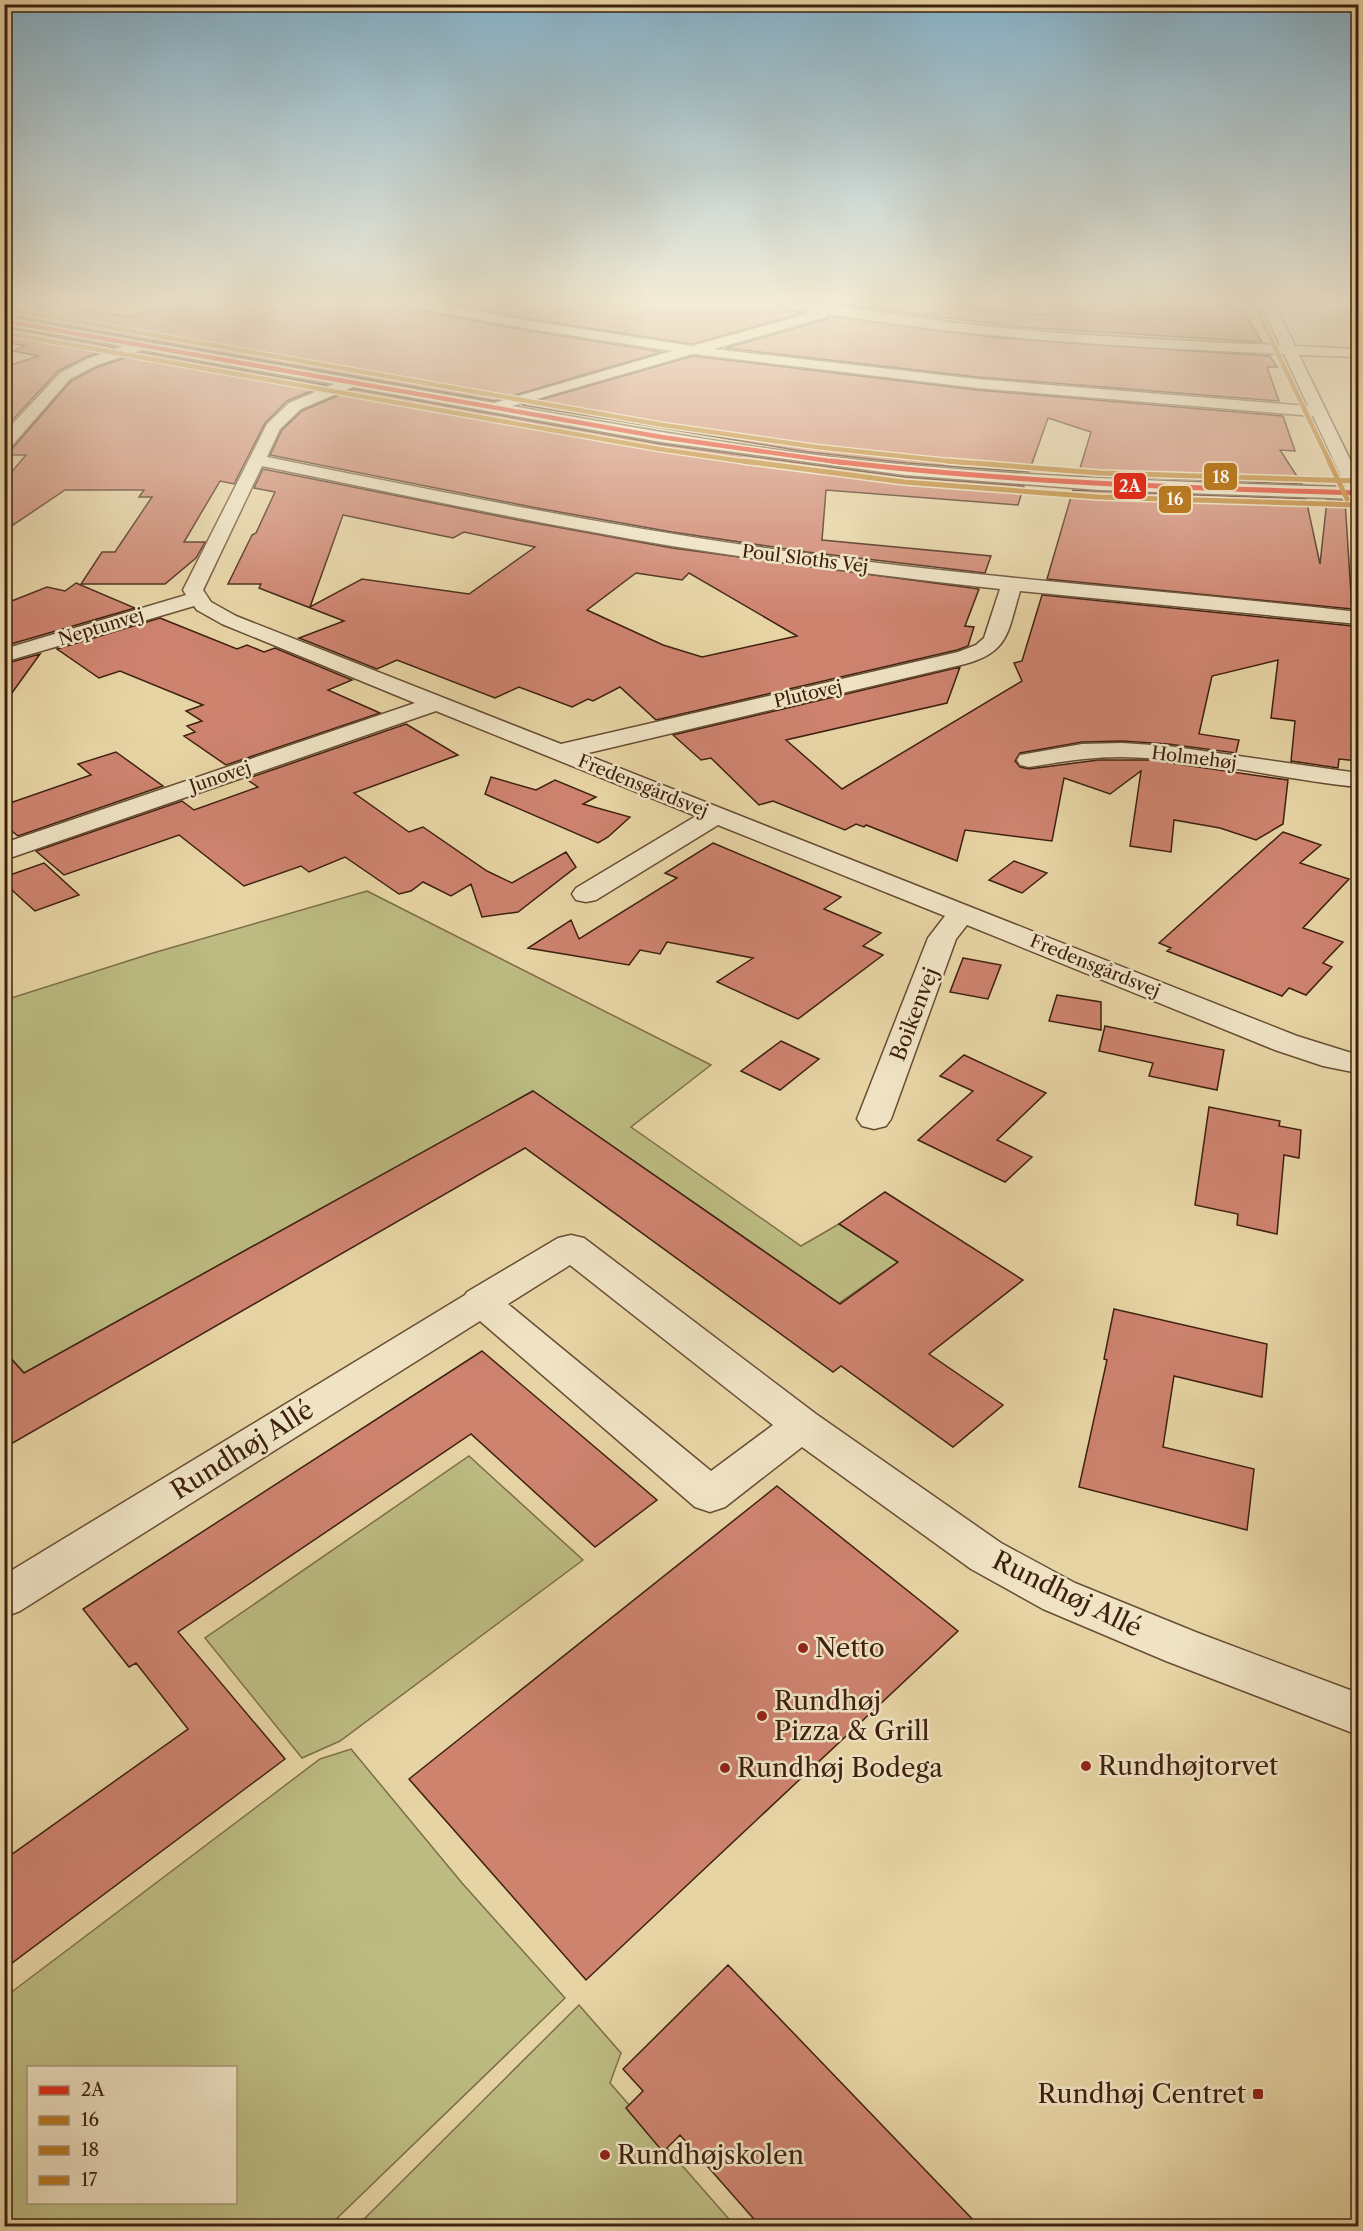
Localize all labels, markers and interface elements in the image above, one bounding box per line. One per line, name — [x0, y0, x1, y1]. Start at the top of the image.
line badge: 18 — [1203, 462, 1238, 491]
text: 18 — [1212, 467, 1230, 487]
line badge: 2A — [1113, 472, 1147, 500]
text: 2A — [1119, 476, 1142, 496]
line badge: 16 — [1158, 485, 1192, 514]
text: 16 — [1167, 489, 1184, 509]
street label: Poul Sloths Vej — [741, 540, 869, 578]
street label: Neptunvej — [56, 604, 146, 650]
street label: Plutovej — [772, 675, 844, 713]
street label: Holmehøj — [1150, 742, 1238, 774]
street label: Fredensgårdsvej — [575, 750, 711, 822]
street label: Junovej — [184, 756, 254, 799]
street label: Fredensgårdsvej — [1027, 930, 1163, 1002]
street label: Boikenvej — [885, 964, 943, 1064]
street label: Rundhøj Allé — [165, 1393, 319, 1507]
street label: Rundhøj Allé — [987, 1544, 1147, 1644]
place label: Netto — [815, 1632, 885, 1664]
marker: Netto — [796, 1641, 810, 1655]
place label: Rundhøj Pizza & Grill — [774, 1685, 930, 1747]
marker: Rundhøj Pizza & Grill — [755, 1709, 769, 1723]
place label: Rundhøjtorvet — [1098, 1750, 1279, 1782]
place label: Rundhøj Bodega — [737, 1752, 943, 1784]
marker: Rundhøjtorvet — [1079, 1759, 1093, 1773]
marker: Rundhøj Bodega — [718, 1761, 732, 1775]
legend — [27, 2066, 237, 2204]
place label: Rundhøj Centret — [1038, 2078, 1247, 2110]
text: 2A — [81, 2079, 105, 2101]
marker: Rundhøj Centret — [1251, 2087, 1265, 2101]
text: 16 — [81, 2109, 99, 2131]
text: 18 — [81, 2139, 99, 2161]
place label: Rundhøjskolen — [617, 2139, 804, 2171]
marker: Rundhøjskolen — [598, 2148, 612, 2162]
text: 17 — [81, 2169, 98, 2191]

